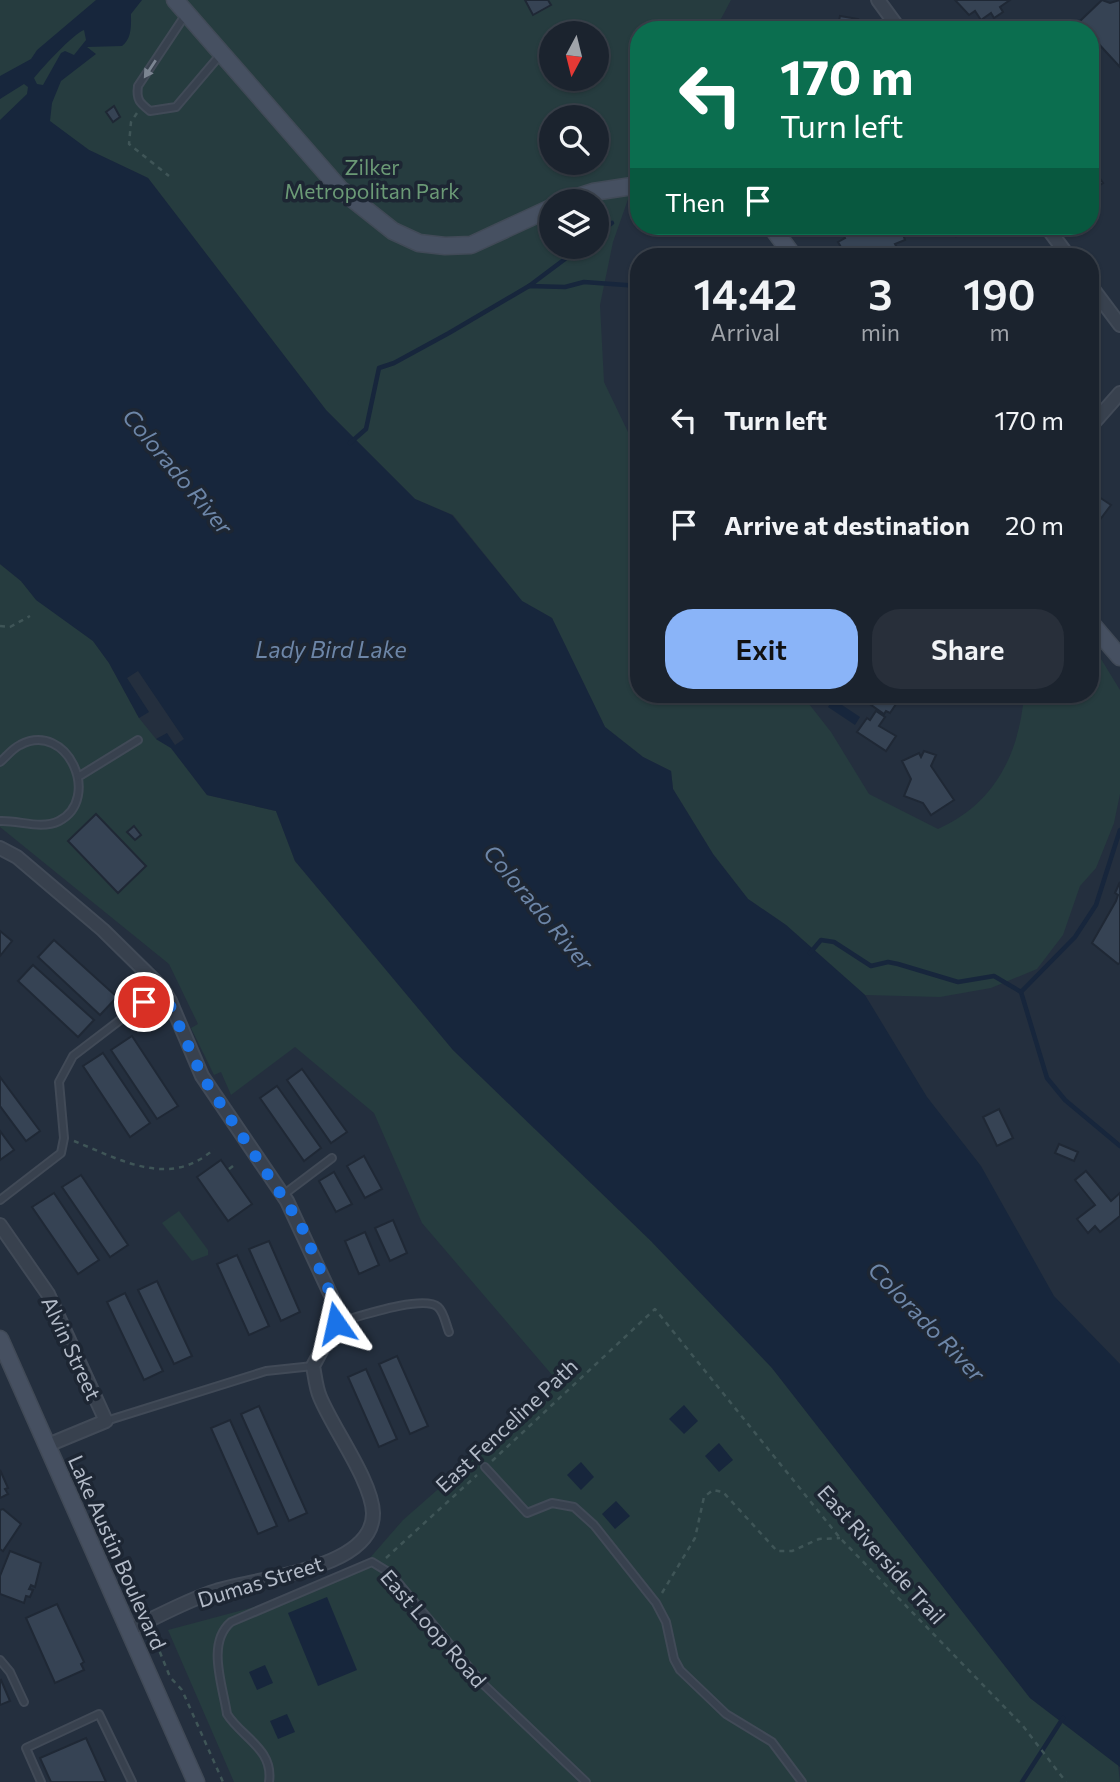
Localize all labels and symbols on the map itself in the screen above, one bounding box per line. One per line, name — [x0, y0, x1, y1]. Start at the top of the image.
north arrow — [539, 21, 609, 91]
one-way arrow — [143, 60, 156, 79]
park label: Zilker Metropolitan Park — [284, 154, 460, 203]
water label: Colorado River — [117, 402, 239, 540]
water label: Lady Bird Lake — [255, 635, 407, 663]
water label: Colorado River — [478, 838, 600, 976]
pin — [114, 972, 174, 1032]
water label: Colorado River — [863, 1255, 992, 1387]
position arrow — [299, 1286, 373, 1360]
street label: Alvin Street — [37, 1292, 107, 1404]
street label: East Fenceline Path — [430, 1353, 582, 1497]
street label: Lake Austin Boulevard — [64, 1451, 172, 1653]
street label: East Riverside Trail — [813, 1479, 951, 1629]
street label: Dumas Street — [194, 1550, 326, 1612]
street label: East Loop Road — [376, 1564, 492, 1692]

